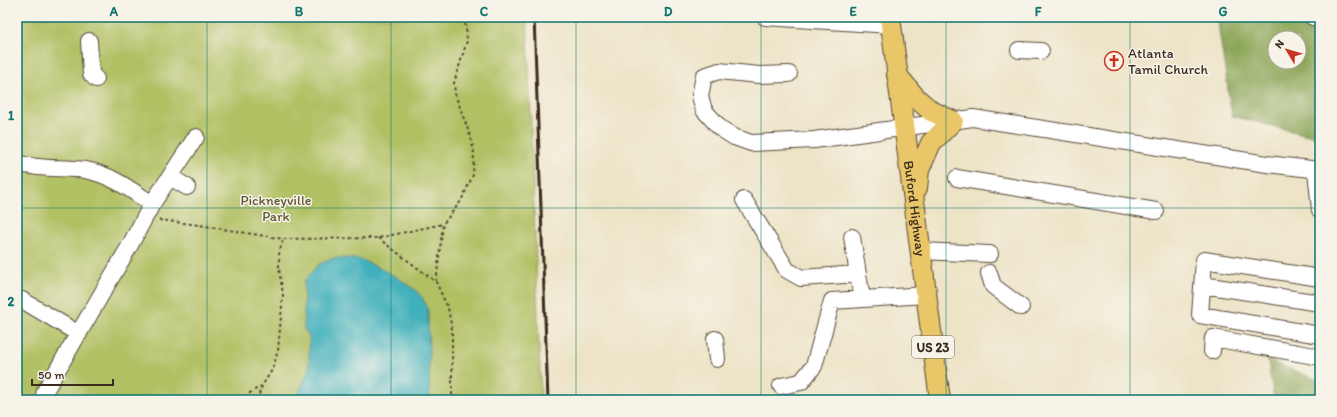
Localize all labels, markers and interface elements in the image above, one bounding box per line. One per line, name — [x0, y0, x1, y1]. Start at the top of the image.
text: A — [109, 4, 119, 19]
text: B — [295, 4, 304, 19]
text: C — [480, 4, 489, 19]
text: D — [664, 4, 673, 19]
text: E — [849, 4, 857, 19]
text: F — [1035, 4, 1042, 19]
text: G — [1219, 4, 1228, 19]
north arrow — [1267, 30, 1307, 70]
text: N — [1272, 37, 1287, 51]
place label: Atlanta Tamil Church — [1128, 45, 1208, 78]
church icon: Atlanta Tamil Church — [1103, 50, 1125, 72]
text: 1 — [8, 108, 14, 123]
street label: Buford Highway — [900, 160, 930, 258]
park label: Pickneyville Park — [240, 192, 312, 225]
text: 2 — [8, 294, 15, 309]
road number: US 23 — [912, 336, 954, 358]
scale bar — [32, 361, 113, 387]
text: 50 m — [38, 368, 64, 382]

